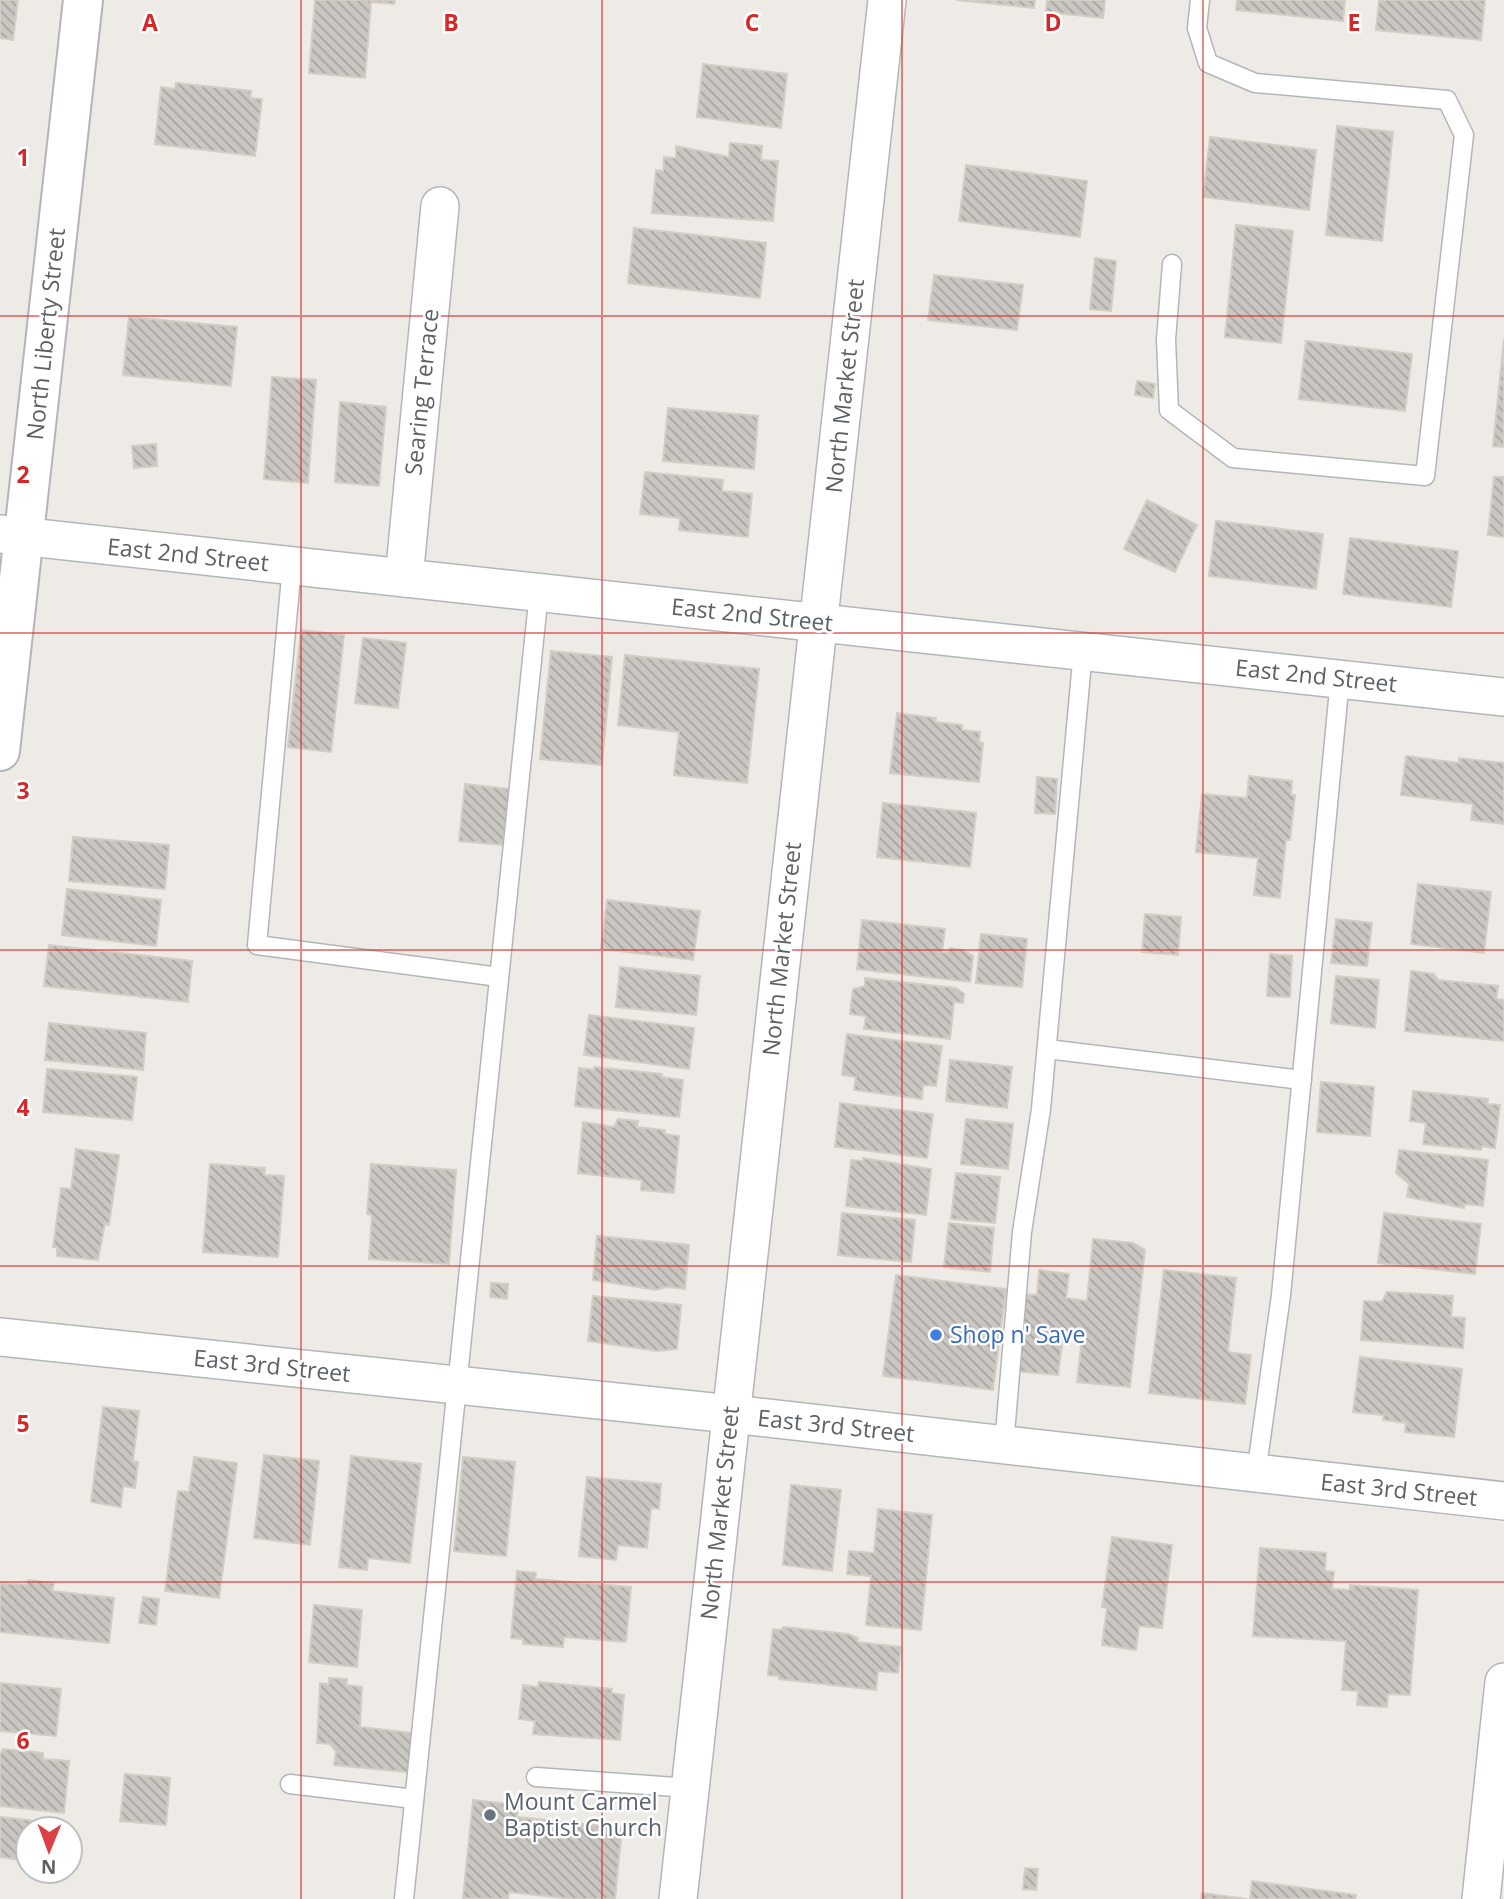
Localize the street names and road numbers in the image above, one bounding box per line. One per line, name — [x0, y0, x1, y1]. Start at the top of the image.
street label: North Liberty Street — [18, 226, 72, 441]
street label: North Market Street — [817, 277, 871, 495]
street label: Searing Terrace — [396, 307, 446, 477]
street label: East 2nd Street — [106, 530, 270, 578]
street label: East 2nd Street — [670, 590, 834, 638]
street label: East 2nd Street — [1234, 651, 1398, 699]
street label: North Market Street — [754, 840, 808, 1058]
street label: East 3rd Street — [192, 1341, 352, 1389]
street label: East 3rd Street — [756, 1401, 916, 1449]
street label: North Market Street — [692, 1404, 746, 1622]
street label: East 3rd Street — [1319, 1465, 1479, 1513]

